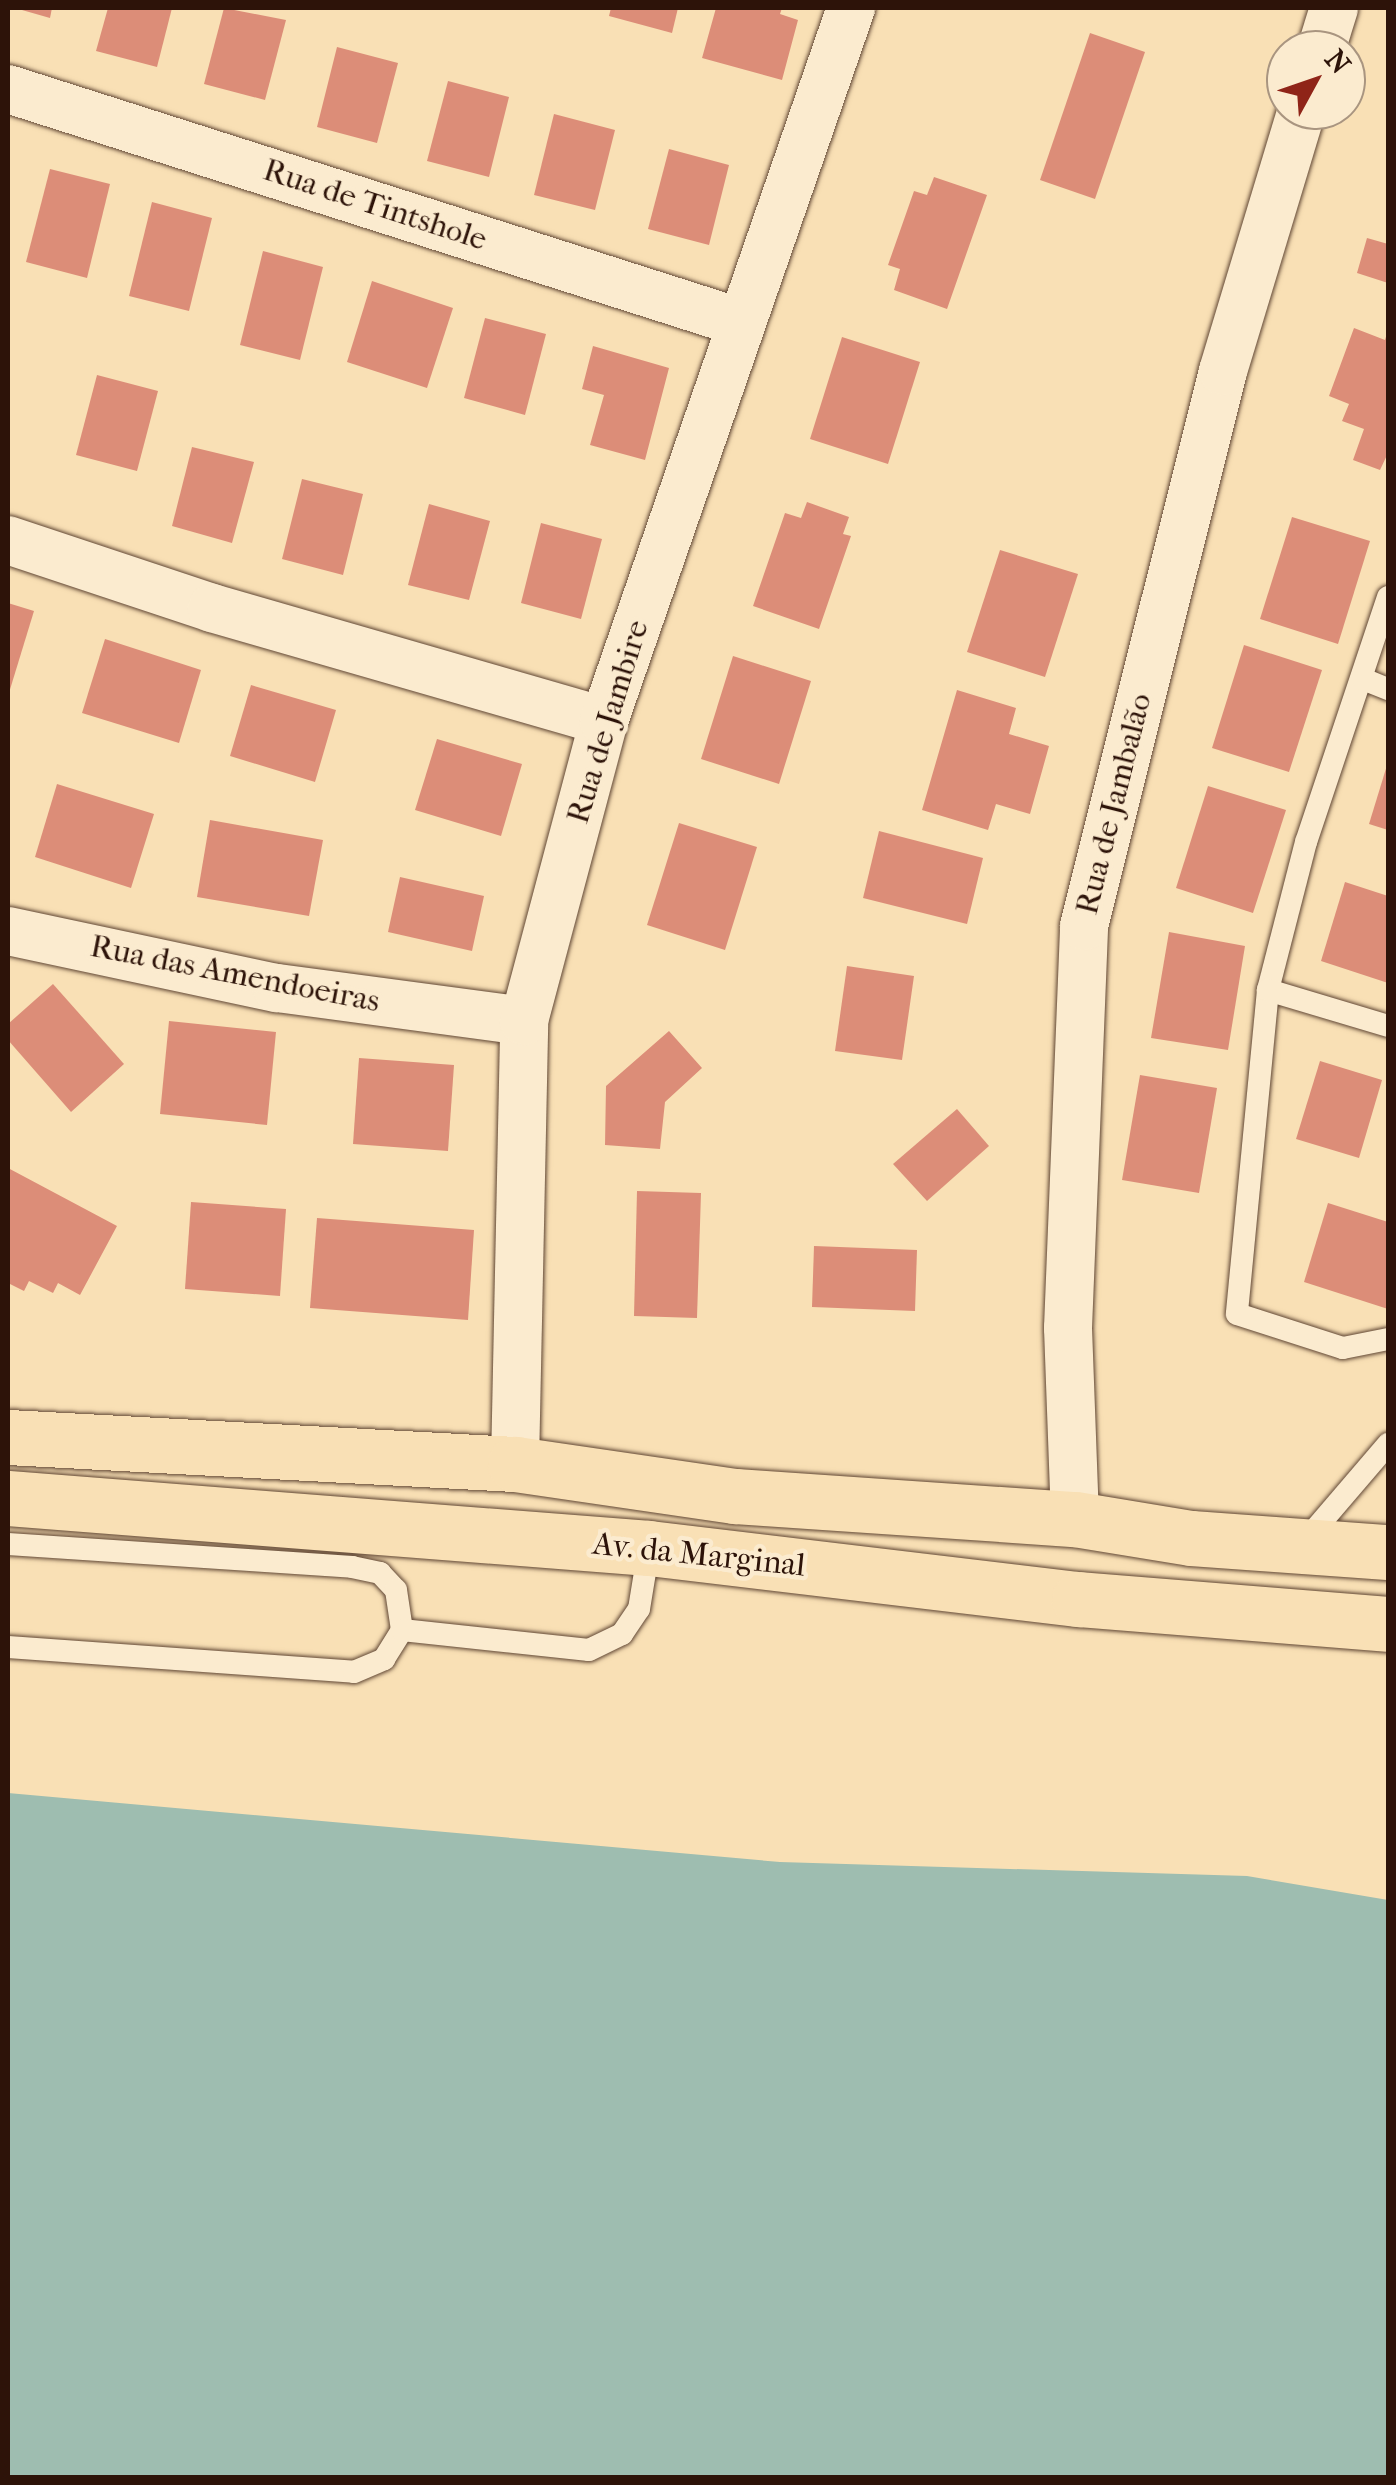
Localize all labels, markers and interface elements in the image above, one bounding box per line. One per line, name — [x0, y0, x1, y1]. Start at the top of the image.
north arrow — [1266, 30, 1366, 130]
text: N — [1318, 43, 1357, 80]
street label: Rua de Tintshole — [258, 151, 492, 259]
street label: Rua de Jambire — [559, 616, 657, 828]
street label: Rua de Jambalão — [1068, 689, 1160, 919]
street label: Rua das Amendoeiras — [87, 927, 383, 1021]
street label: Av. da Marginal — [591, 1525, 807, 1585]

